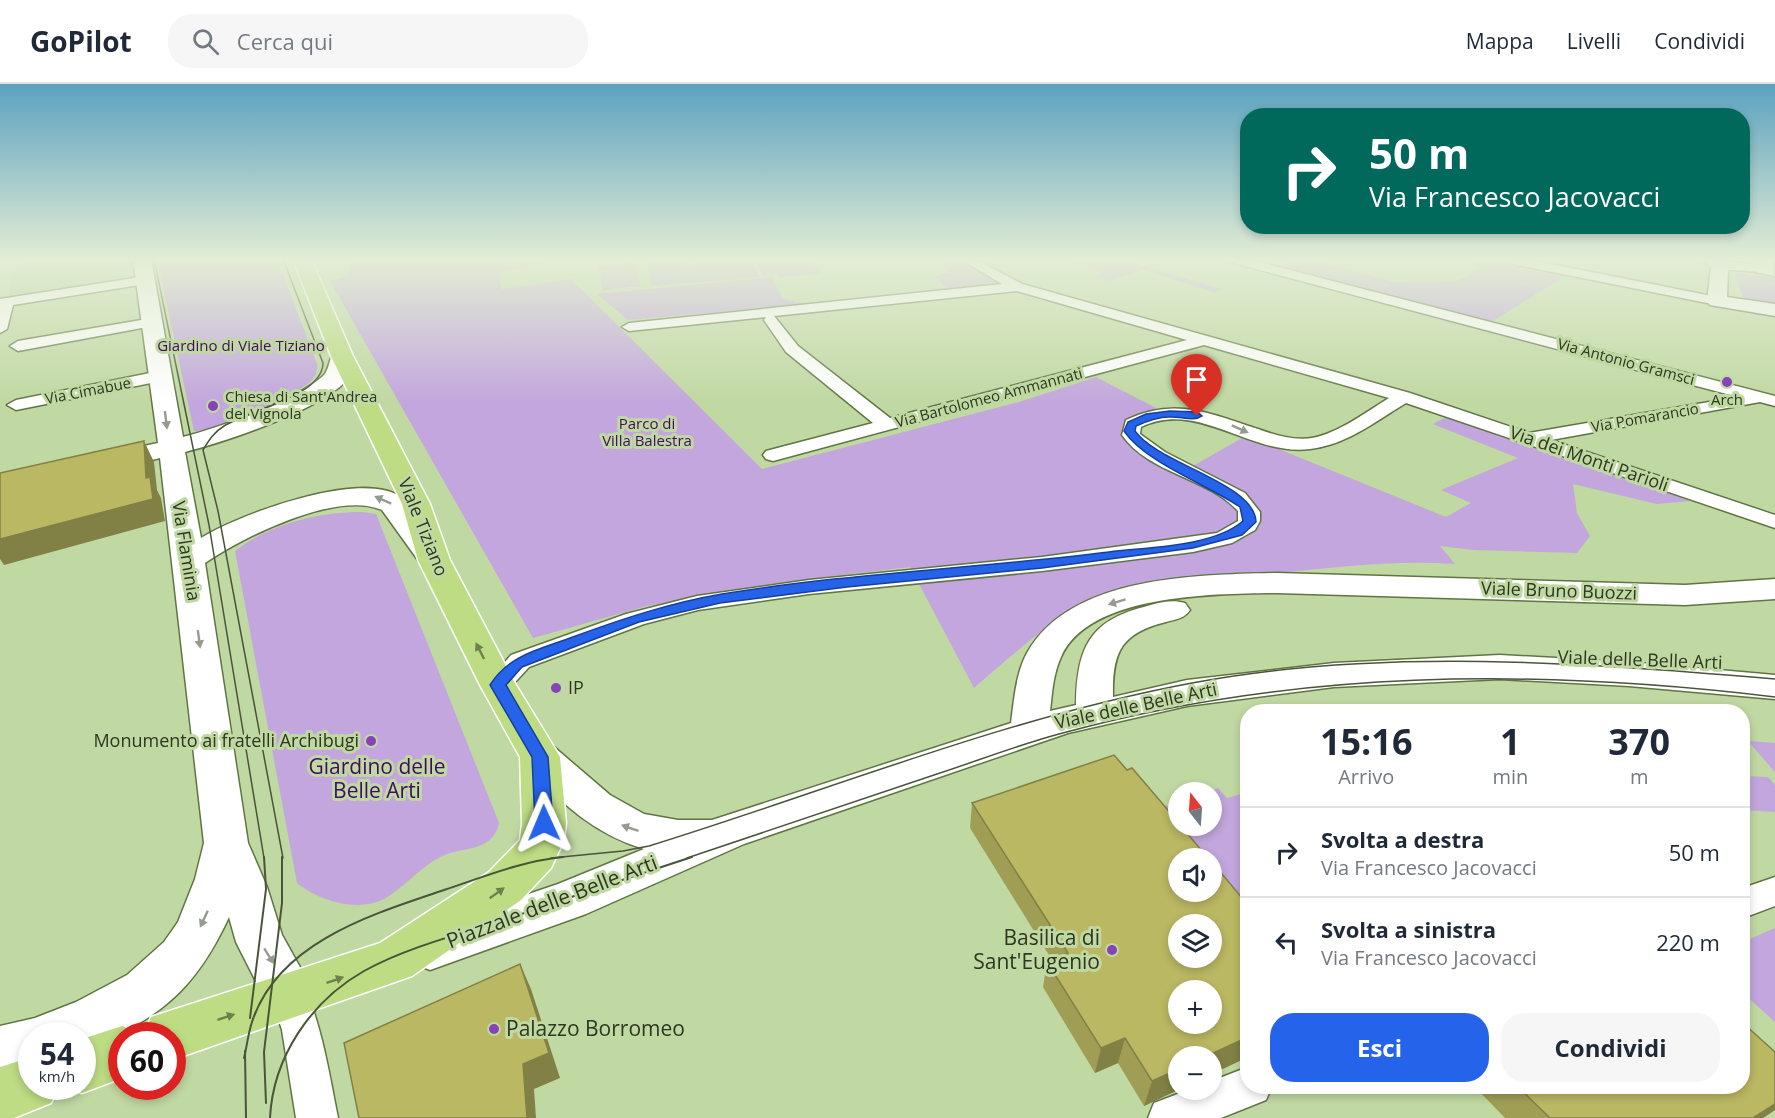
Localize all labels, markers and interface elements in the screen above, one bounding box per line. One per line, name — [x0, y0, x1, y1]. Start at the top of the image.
search box — [168, 14, 588, 68]
text: GoPilot — [30, 22, 132, 60]
icon: search — [189, 25, 222, 58]
text: Cerca qui — [237, 26, 333, 56]
text: Mappa — [1466, 27, 1534, 55]
text: Livelli — [1567, 27, 1621, 55]
text: Condividi — [1654, 27, 1745, 55]
text: 50 m — [1369, 124, 1469, 181]
icon: right — [1270, 132, 1348, 210]
text: Via Francesco Jacovacci — [1369, 178, 1660, 215]
street label: Via Antonio Gramsci — [1555, 333, 1697, 389]
park label: Giardino di Viale Tiziano — [157, 335, 325, 355]
pin — [1171, 354, 1222, 416]
street label: Via Bartolomeo Ammannati — [893, 362, 1085, 432]
icon: arrive — [1180, 363, 1213, 396]
street label: Via Cimabue — [43, 372, 133, 408]
marker: Arch — [1720, 375, 1734, 389]
place label: Chiesa di Sant'Andrea del Vignola — [225, 386, 377, 423]
place label: Arch — [1711, 389, 1743, 409]
street label: Via Pomarancio — [1589, 398, 1700, 436]
marker: Chiesa di Sant'Andrea del Vignola — [206, 399, 220, 413]
one-way arrow — [161, 411, 171, 430]
park label: Parco di Villa Balestra — [602, 413, 692, 450]
street label: Via dei Monti Parioli — [1507, 420, 1672, 497]
one-way arrow — [1231, 425, 1249, 434]
street label: Viale Tiziano — [393, 474, 455, 579]
one-way arrow — [374, 496, 391, 505]
street label: Via Flaminia — [167, 499, 207, 602]
street label: Viale Bruno Buozzi — [1481, 575, 1637, 605]
one-way arrow — [1108, 597, 1126, 607]
one-way arrow — [195, 630, 204, 649]
one-way arrow — [476, 643, 485, 660]
street label: Viale delle Belle Arti — [1557, 644, 1723, 674]
place label: IP — [568, 675, 584, 699]
street label: Viale delle Belle Arti — [1053, 676, 1219, 734]
marker: IP — [549, 681, 563, 695]
text: 15:16 — [1320, 717, 1413, 766]
text: 1 — [1500, 717, 1521, 766]
text: 370 — [1608, 717, 1670, 766]
place label: Monumento ai fratelli Archibugi — [93, 728, 359, 752]
marker: Monumento ai fratelli Archibugi — [364, 734, 378, 748]
park label: Giardino delle Belle Arti — [309, 752, 445, 804]
text: Arrivo — [1338, 763, 1394, 790]
text: min — [1492, 763, 1528, 790]
text: m — [1630, 763, 1648, 790]
north arrow — [1168, 782, 1222, 836]
map controls — [1168, 782, 1222, 1100]
position arrow — [512, 791, 576, 855]
one-way arrow — [621, 822, 639, 832]
text: Svolta a destra — [1321, 824, 1484, 854]
icon: right — [1270, 836, 1303, 869]
text: 50 m — [1669, 837, 1720, 867]
street label: Piazzale delle Belle Arti — [442, 848, 661, 954]
button: sound — [1168, 848, 1222, 902]
text: Via Francesco Jacovacci — [1321, 854, 1537, 881]
one-way arrow — [489, 887, 504, 899]
one-way arrow — [200, 911, 209, 928]
button: layers — [1168, 914, 1222, 968]
text: Svolta a sinistra — [1321, 914, 1496, 944]
place label: Basilica di Sant'Eugenio — [973, 923, 1100, 975]
icon: left — [1270, 926, 1303, 959]
text: 220 m — [1656, 927, 1720, 957]
marker: Basilica di Sant'Eugenio — [1105, 943, 1119, 957]
text: Via Francesco Jacovacci — [1321, 944, 1537, 971]
one-way arrow — [263, 948, 274, 964]
one-way arrow — [326, 975, 344, 985]
button: + — [1168, 980, 1222, 1034]
one-way arrow — [217, 1011, 235, 1021]
button: Esci — [1270, 1013, 1489, 1082]
button: Condividi — [1501, 1013, 1720, 1082]
place label: Palazzo Borromeo — [506, 1014, 685, 1042]
speed limit sign: 60 — [108, 1022, 186, 1100]
marker: Palazzo Borromeo — [487, 1022, 501, 1036]
text: 54 — [40, 1033, 74, 1074]
button: − — [1168, 1046, 1222, 1100]
text: km/h — [39, 1066, 75, 1086]

